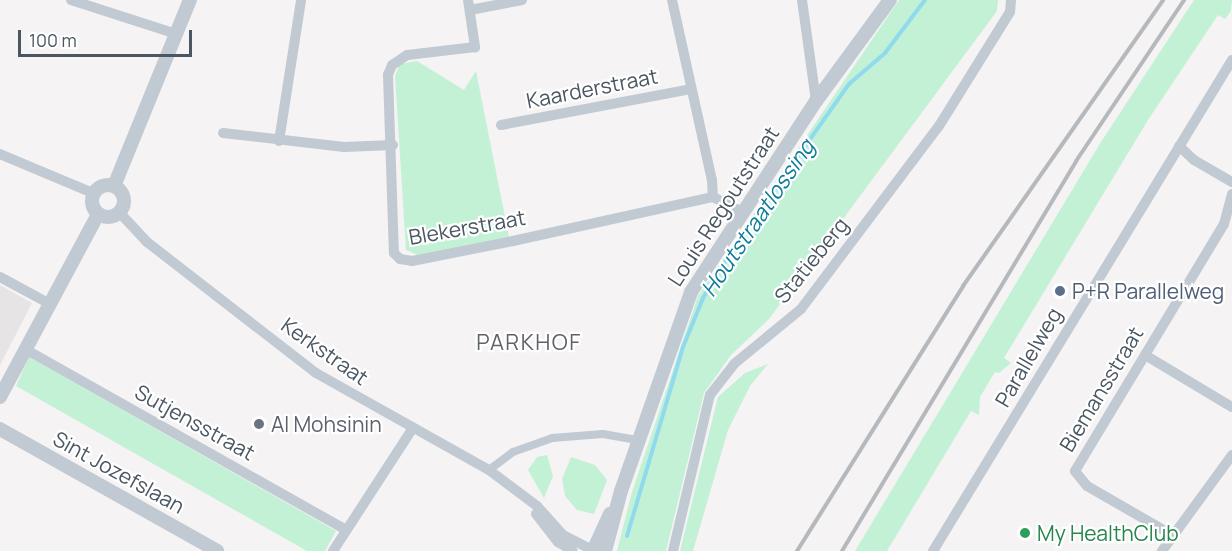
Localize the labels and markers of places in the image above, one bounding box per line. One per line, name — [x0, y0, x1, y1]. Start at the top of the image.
place label: P+R Parallelweg — [1072, 278, 1224, 304]
marker: P+R Parallelweg — [1053, 284, 1067, 298]
place label: Al Mohsinin — [271, 411, 382, 437]
marker: Al Mohsinin — [252, 417, 266, 431]
place label: My HealthClub — [1037, 520, 1179, 546]
marker: My HealthClub — [1018, 526, 1032, 540]

